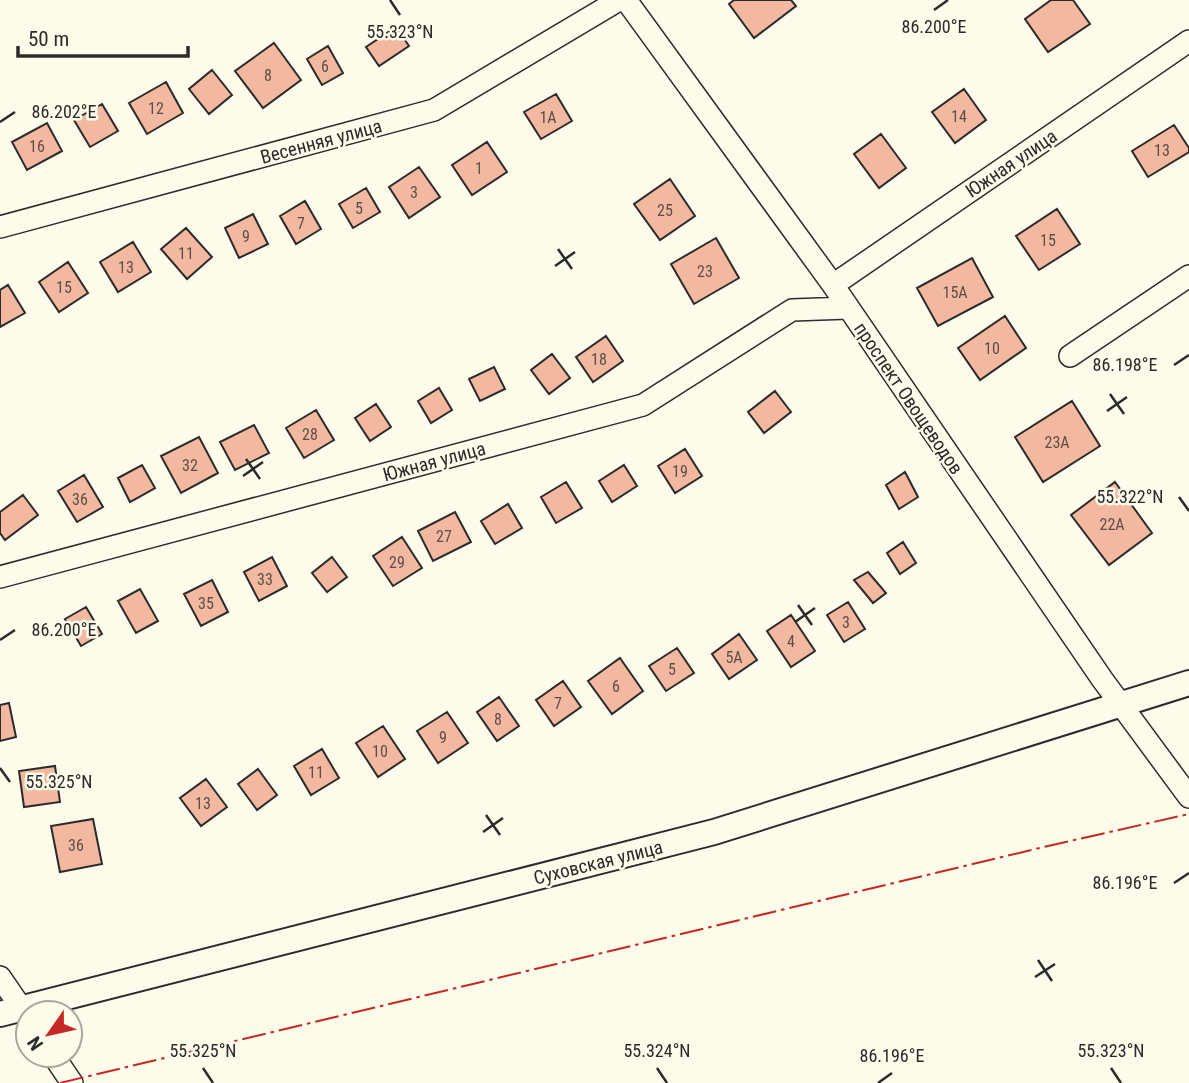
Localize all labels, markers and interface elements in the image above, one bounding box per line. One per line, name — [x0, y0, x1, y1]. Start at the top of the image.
scale bar — [18, 14, 187, 58]
text: 86.200°E — [902, 16, 966, 37]
text: 55.323°N — [366, 21, 434, 42]
text: 50 m — [28, 27, 69, 51]
house number: 6 — [321, 57, 329, 76]
house number: 8 — [264, 66, 272, 85]
house number: 12 — [148, 99, 164, 118]
text: 86.202°E — [32, 101, 96, 122]
house number: 14 — [951, 107, 967, 126]
house number: 1А — [539, 108, 557, 127]
street label: Весенняя улица — [258, 114, 384, 169]
street label: Южная улица — [961, 124, 1061, 202]
house number: 16 — [29, 137, 45, 156]
house number: 13 — [1154, 141, 1170, 160]
house number: 1 — [475, 159, 483, 178]
house number: 3 — [410, 183, 418, 202]
house number: 5 — [355, 199, 363, 218]
house number: 25 — [657, 201, 673, 220]
house number: 7 — [297, 214, 305, 233]
house number: 9 — [242, 227, 250, 246]
house number: 15 — [1040, 231, 1056, 250]
house number: 11 — [178, 244, 194, 263]
house number: 13 — [118, 258, 134, 277]
house number: 23 — [697, 262, 713, 281]
house number: 15 — [56, 278, 72, 297]
house number: 15А — [942, 283, 968, 302]
street label: проспект Овощеводов — [849, 318, 968, 479]
house number: 10 — [984, 339, 1000, 358]
house number: 18 — [591, 350, 607, 369]
text: 86.198°E — [1093, 354, 1157, 375]
house number: 28 — [302, 425, 318, 444]
house number: 23А — [1044, 433, 1070, 452]
street label: Южная улица — [380, 437, 488, 486]
house number: 32 — [182, 456, 198, 475]
house number: 19 — [672, 462, 688, 481]
text: 55.322°N — [1096, 486, 1164, 507]
house number: 36 — [72, 490, 88, 509]
house number: 22А — [1099, 515, 1125, 534]
house number: 27 — [436, 527, 452, 546]
house number: 29 — [389, 553, 405, 572]
house number: 33 — [257, 570, 273, 589]
house number: 35 — [198, 594, 214, 613]
house number: 3 — [842, 613, 850, 632]
text: 86.200°E — [32, 619, 96, 640]
house number: 4 — [787, 632, 795, 651]
house number: 5А — [725, 648, 743, 667]
house number: 5 — [668, 660, 676, 679]
house number: 6 — [612, 677, 620, 696]
house number: 7 — [554, 694, 562, 713]
house number: 8 — [494, 710, 502, 729]
house number: 9 — [439, 728, 447, 747]
house number: 10 — [372, 742, 388, 761]
house number: 11 — [308, 763, 324, 782]
text: 55.325°N — [25, 771, 93, 792]
house number: 13 — [195, 794, 211, 813]
street label: Суховская улица — [531, 835, 665, 890]
house number: 36 — [68, 836, 84, 855]
text: 86.196°E — [1093, 872, 1157, 893]
north arrow — [14, 999, 84, 1069]
text: N — [23, 1032, 48, 1054]
text: 55.325°N — [169, 1040, 237, 1061]
text: 55.324°N — [623, 1040, 691, 1061]
text: 55.323°N — [1077, 1040, 1145, 1061]
text: 86.196°E — [860, 1045, 924, 1066]

